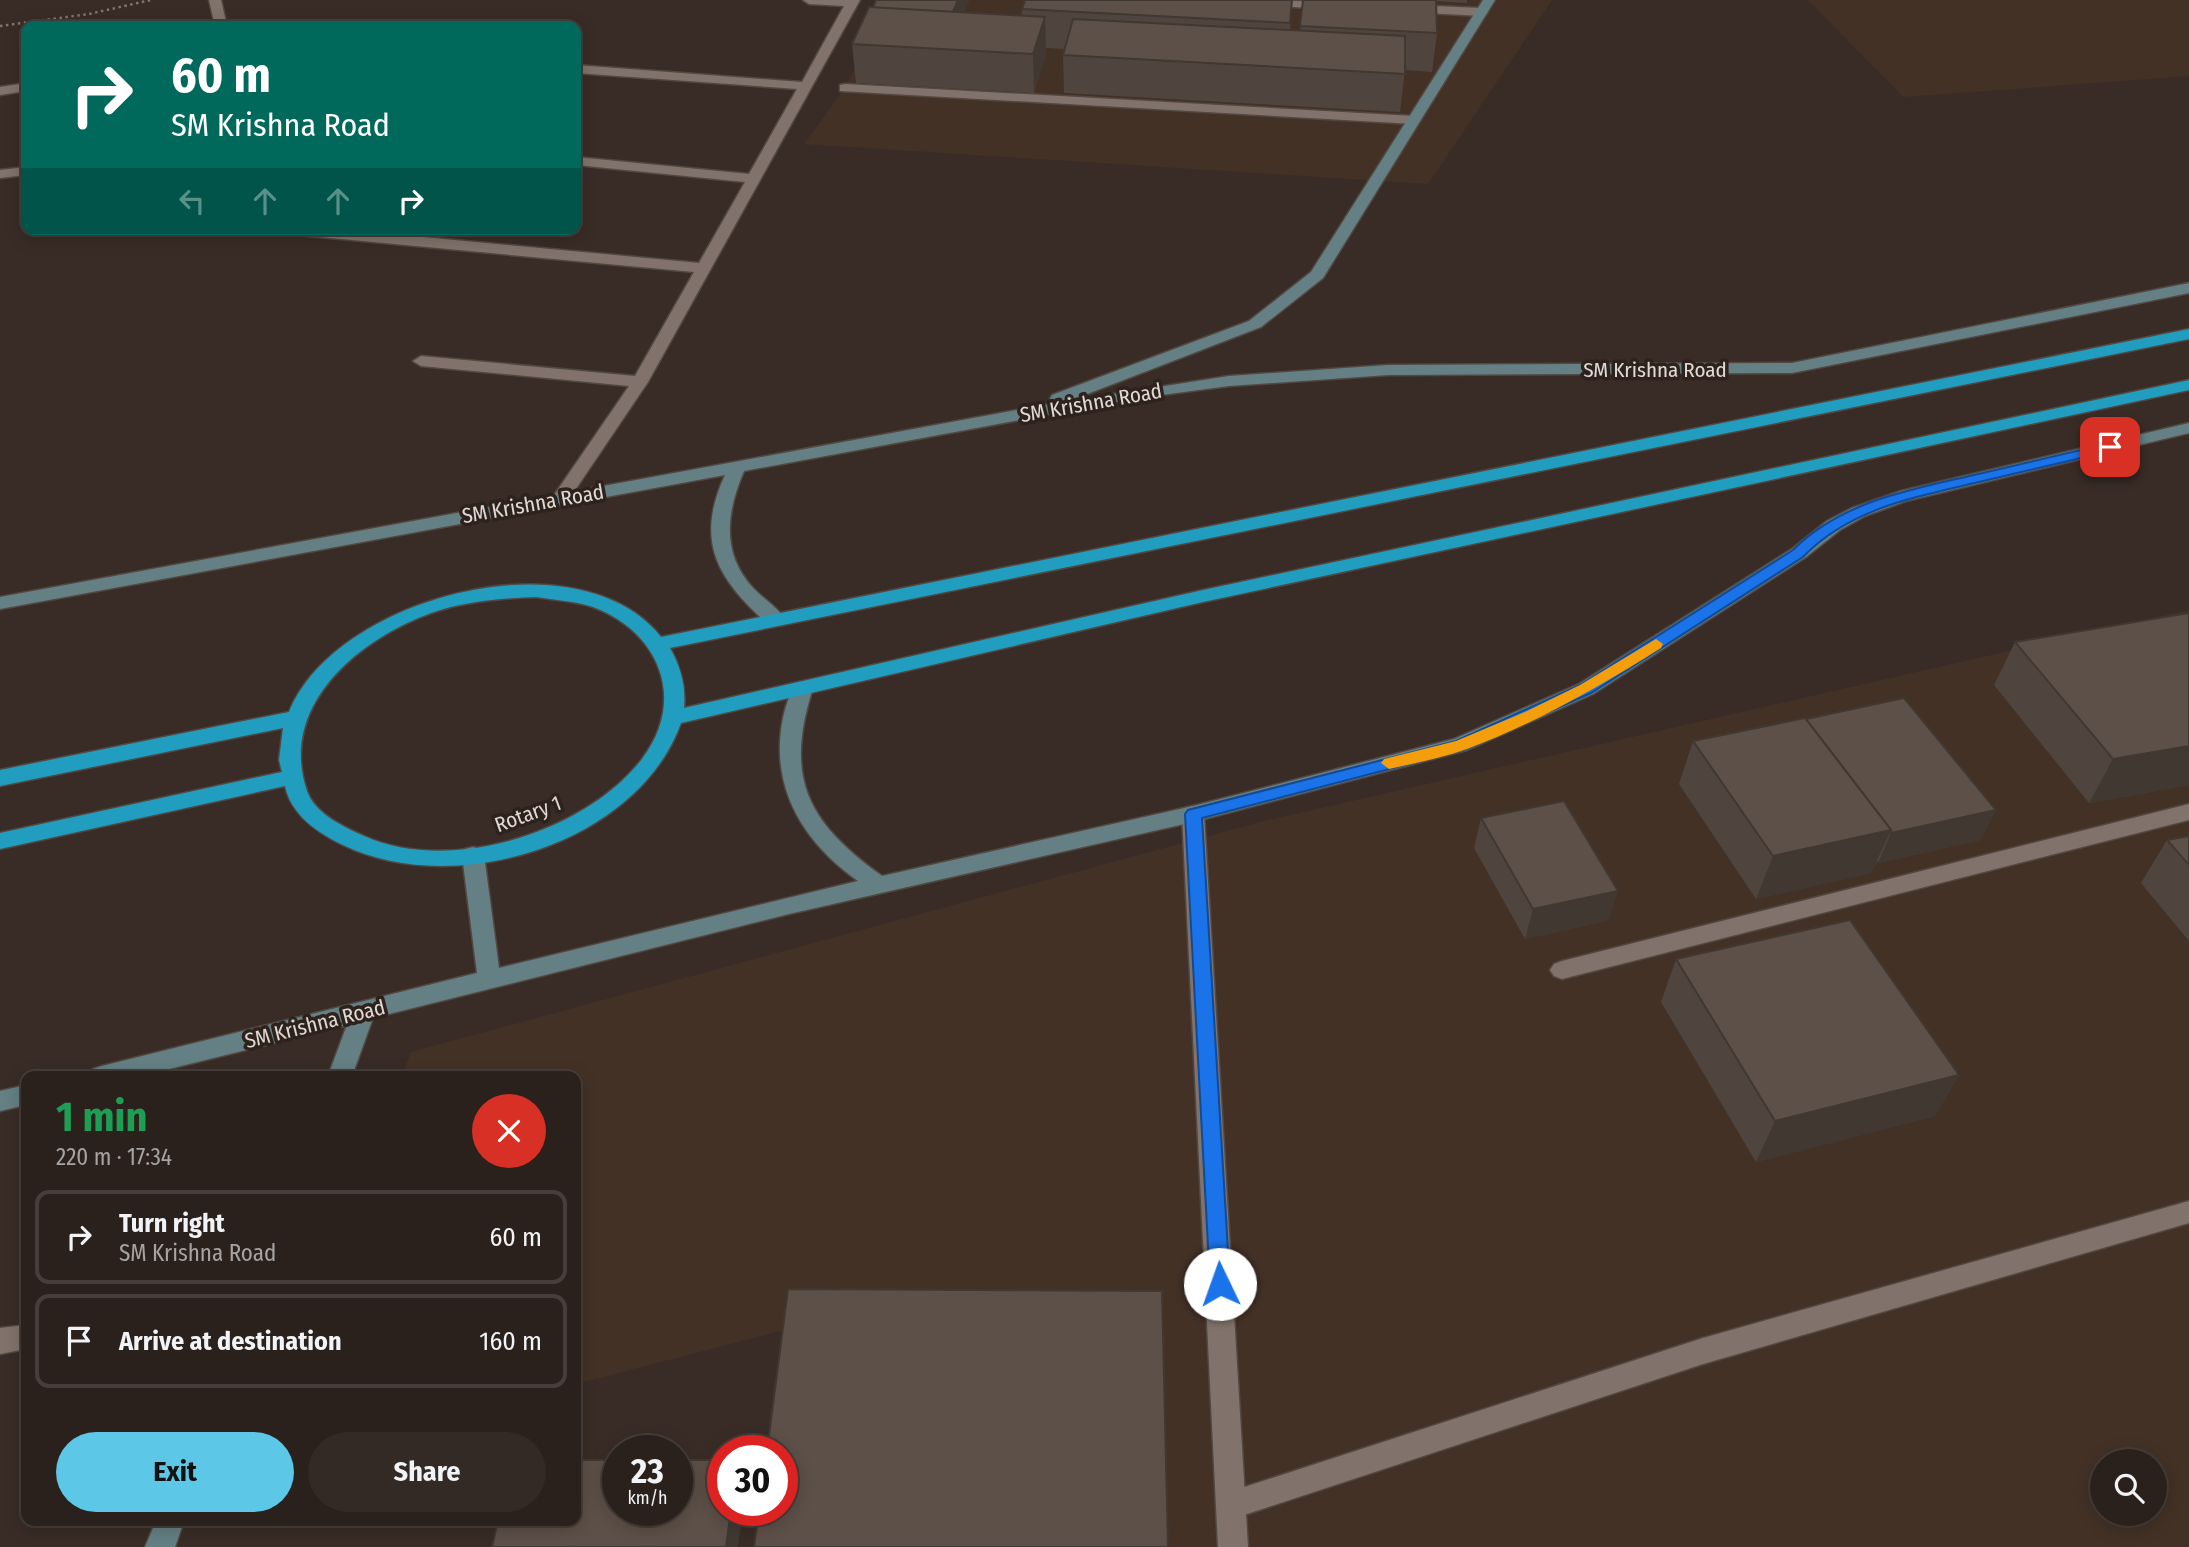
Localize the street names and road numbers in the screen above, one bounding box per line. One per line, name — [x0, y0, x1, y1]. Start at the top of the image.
street label: SM Krishna Road — [1583, 357, 1727, 383]
street label: SM Krishna Road — [1018, 378, 1164, 428]
street label: SM Krishna Road — [460, 479, 606, 529]
street label: Rotary 1 — [491, 790, 565, 838]
street label: SM Krishna Road — [242, 994, 388, 1054]

